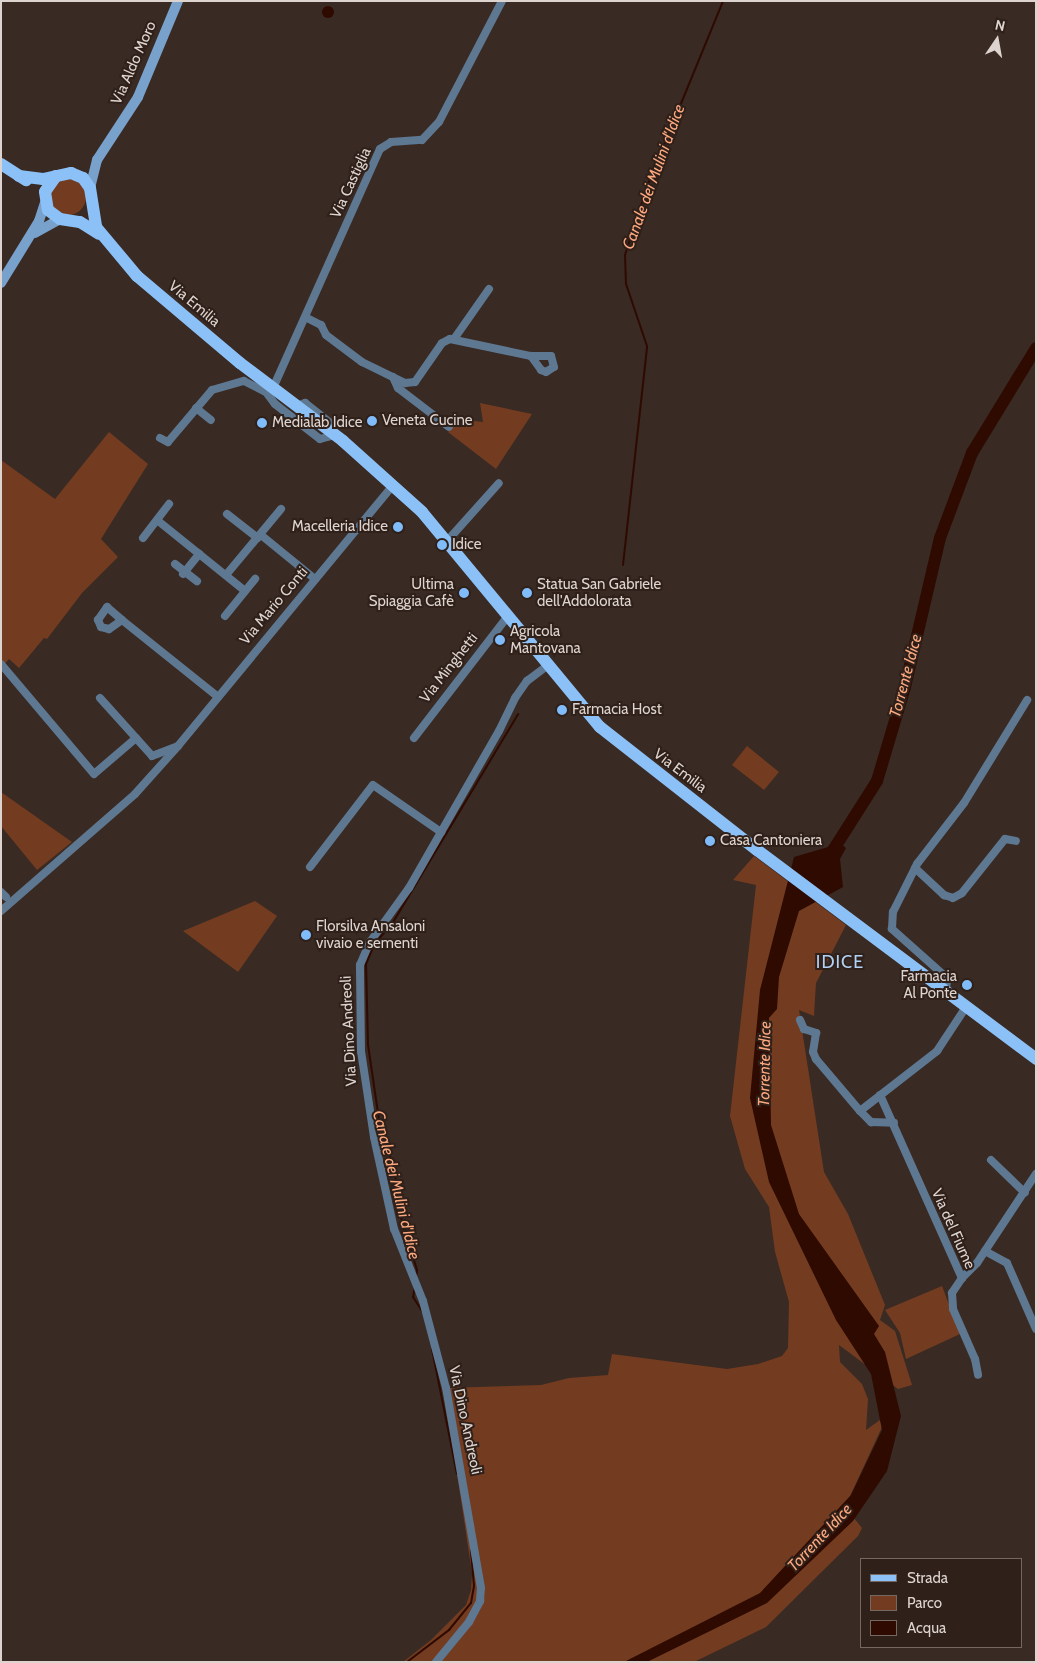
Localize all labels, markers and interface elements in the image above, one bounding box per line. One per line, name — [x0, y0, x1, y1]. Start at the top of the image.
north arrow — [972, 15, 1022, 65]
text: N — [993, 15, 1007, 35]
street label: Via Aldo Moro — [108, 19, 160, 107]
water label: Canale dei Mulini d'Idice — [619, 102, 689, 252]
street label: Via Castiglia — [327, 145, 375, 221]
street label: Via Emilia — [164, 277, 224, 331]
place label: Veneta Cucine — [382, 412, 473, 430]
place label: Medialab Idice — [272, 414, 362, 432]
marker: Veneta Cucine — [366, 415, 378, 427]
marker: Medialab Idice — [256, 417, 268, 429]
place label: Macelleria Idice — [292, 518, 388, 536]
marker: Macelleria Idice — [392, 521, 404, 533]
place label: Idice — [452, 536, 482, 554]
marker: Idice — [436, 539, 448, 551]
street label: Via Mario Conti — [236, 563, 312, 649]
place label: Ultima Spiaggia Cafè — [369, 575, 454, 610]
place label: Statua San Gabriele dell'Addolorata — [537, 575, 661, 610]
marker: Ultima Spiaggia Cafè — [458, 587, 470, 599]
marker: Statua San Gabriele dell'Addolorata — [521, 587, 533, 599]
place label: Agricola Mantovana — [510, 622, 581, 657]
street label: Via Minghetti — [416, 629, 482, 707]
water label: Torrente Idice — [886, 632, 926, 720]
marker: Agricola Mantovana — [494, 634, 506, 646]
place label: Farmacia Host — [572, 701, 662, 719]
marker: Farmacia Host — [556, 704, 568, 716]
street label: Via Emilia — [650, 745, 710, 797]
place label: Casa Cantoniera — [720, 832, 822, 850]
marker: Casa Cantoniera — [704, 835, 716, 847]
place label: Florsilva Ansaloni vivaio e sementi — [316, 917, 425, 952]
marker: Florsilva Ansaloni vivaio e sementi — [300, 929, 312, 941]
district label: IDICE — [815, 951, 865, 973]
place label: Farmacia Al Ponte — [901, 967, 957, 1002]
street label: Via Dino Andreoli — [337, 975, 361, 1087]
marker: Farmacia Al Ponte — [961, 979, 973, 991]
water label: Torrente Idice — [755, 1021, 775, 1107]
water label: Canale dei Mulini d'Idice — [368, 1108, 424, 1262]
street label: Via del Fiume — [927, 1186, 979, 1272]
street label: Via Dino Andreoli — [445, 1364, 485, 1476]
water label: Torrente Idice — [784, 1500, 856, 1576]
legend — [860, 1558, 1022, 1648]
text: Strada — [907, 1569, 948, 1587]
text: Parco — [907, 1594, 942, 1612]
text: Acqua — [907, 1619, 946, 1637]

